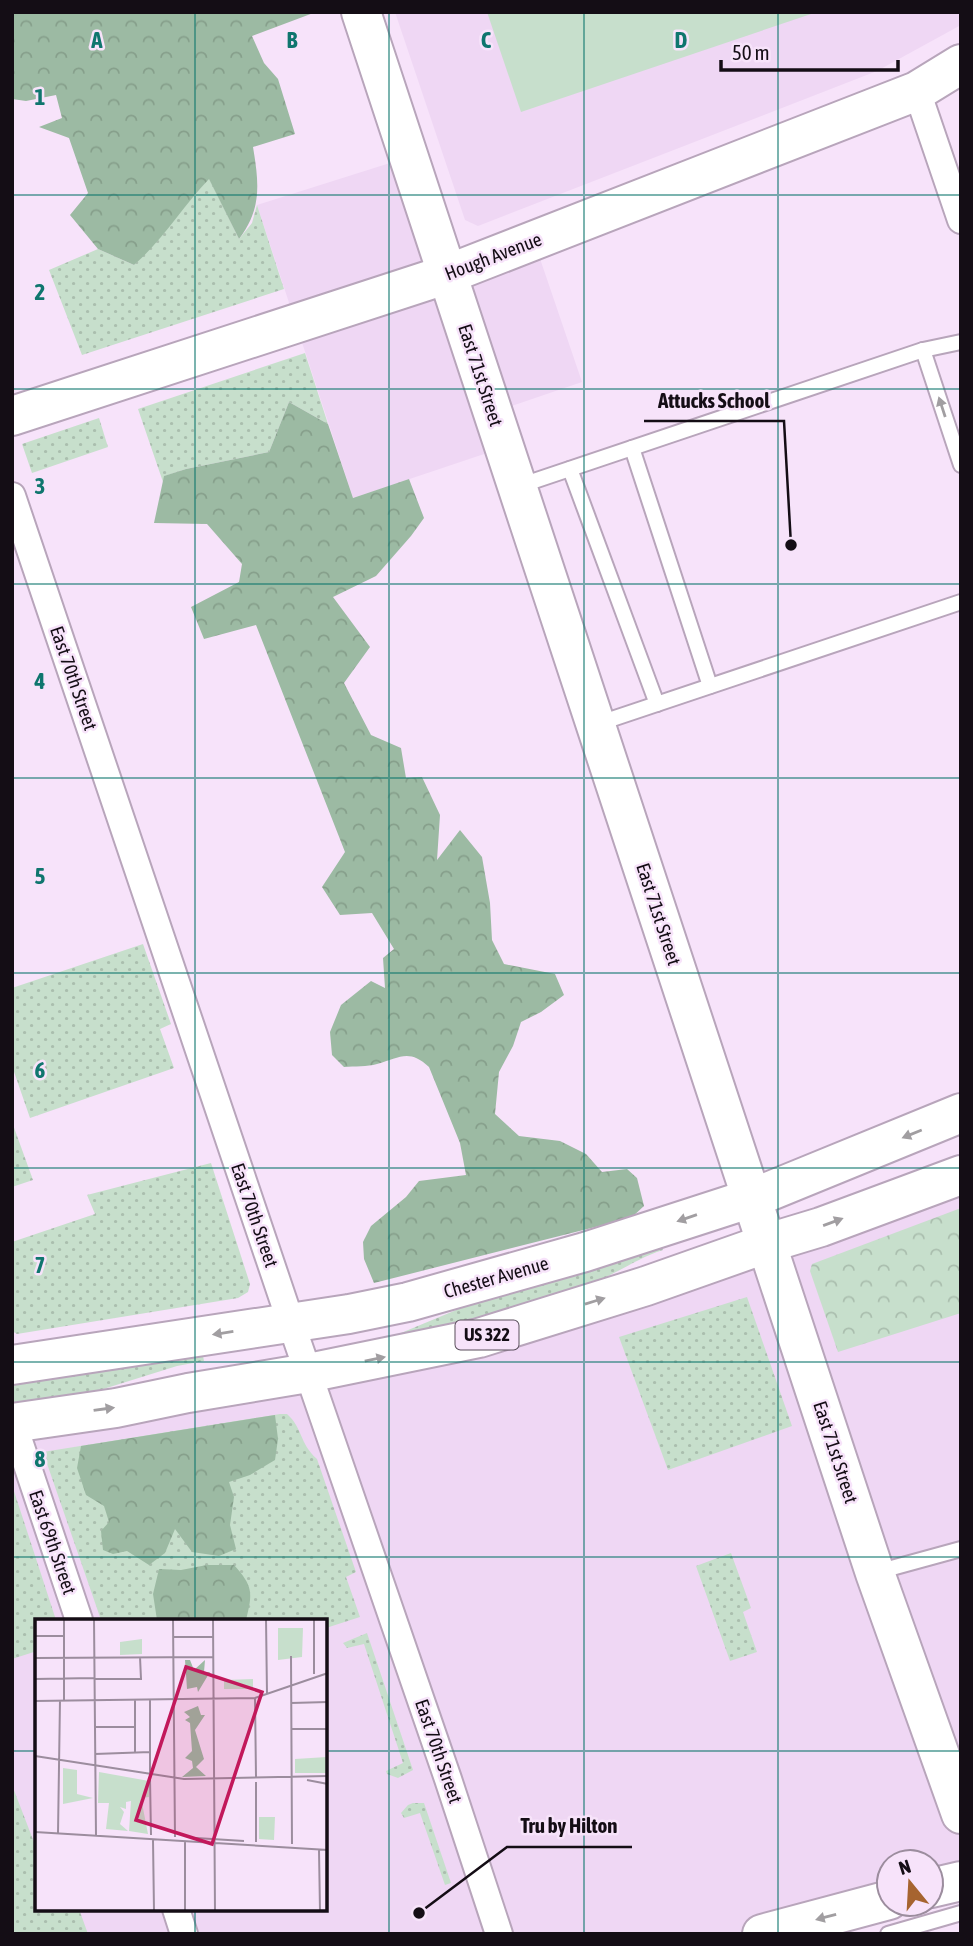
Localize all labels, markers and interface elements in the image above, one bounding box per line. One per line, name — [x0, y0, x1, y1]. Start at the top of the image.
text: A — [90, 27, 103, 53]
text: B — [287, 27, 298, 53]
text: C — [481, 27, 492, 53]
text: D — [675, 27, 688, 53]
scale bar — [721, 28, 898, 72]
text: 50 m — [732, 40, 770, 64]
text: 1 — [35, 84, 46, 110]
street label: Hough Avenue — [442, 228, 544, 284]
text: 2 — [35, 279, 45, 305]
street label: East 71st Street — [454, 321, 508, 429]
callout: Attucks School — [644, 379, 784, 421]
text: Attucks School — [657, 388, 770, 412]
one-way arrow — [936, 397, 946, 418]
text: 3 — [35, 473, 45, 499]
street label: East 70th Street — [46, 623, 102, 733]
text: 4 — [34, 668, 46, 694]
street label: East 71st Street — [632, 860, 686, 968]
text: 5 — [35, 863, 46, 889]
text: 6 — [35, 1057, 46, 1083]
one-way arrow — [902, 1129, 923, 1140]
street label: East 70th Street — [227, 1160, 283, 1270]
one-way arrow — [676, 1213, 697, 1224]
one-way arrow — [822, 1217, 843, 1228]
text: 7 — [35, 1252, 45, 1278]
street label: Chester Avenue — [441, 1252, 551, 1302]
one-way arrow — [585, 1296, 606, 1306]
road number: US 322 — [456, 1320, 518, 1350]
one-way arrow — [212, 1327, 234, 1338]
one-way arrow — [364, 1353, 386, 1364]
street label: East 71st Street — [809, 1398, 863, 1506]
one-way arrow — [93, 1403, 115, 1414]
text: 8 — [35, 1446, 46, 1472]
street label: East 69th Street — [25, 1487, 81, 1597]
inset map — [35, 1619, 327, 1911]
street label: East 70th Street — [411, 1696, 467, 1806]
callout: Tru by Hilton — [507, 1805, 632, 1847]
text: Tru by Hilton — [521, 1813, 617, 1837]
north arrow — [875, 1848, 945, 1918]
text: N — [896, 1855, 913, 1879]
one-way arrow — [815, 1912, 836, 1922]

